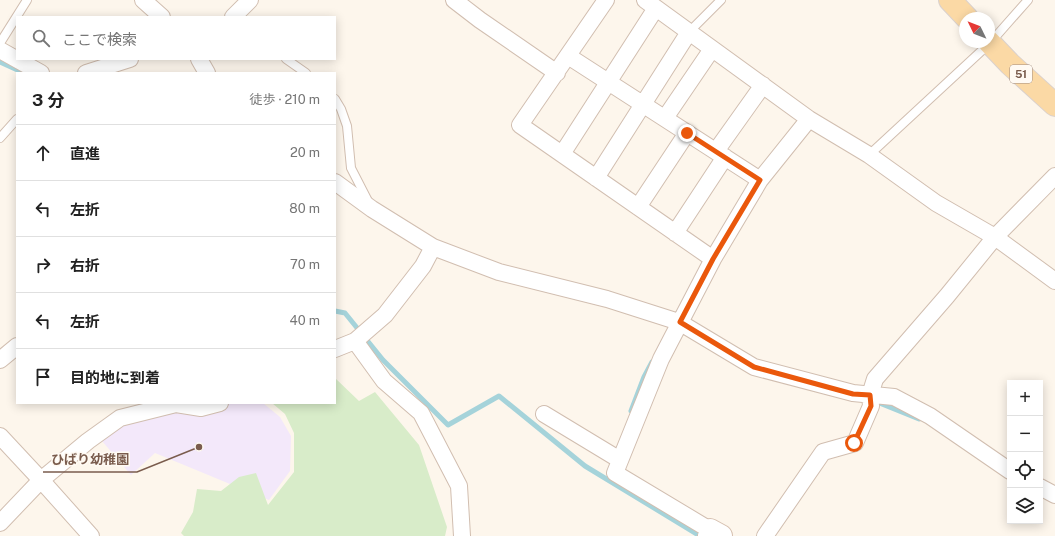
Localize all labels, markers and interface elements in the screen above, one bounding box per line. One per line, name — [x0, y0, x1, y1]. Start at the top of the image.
north arrow — [959, 12, 995, 48]
search box — [16, 16, 336, 60]
icon: search — [30, 27, 52, 49]
text: ここで検索 — [62, 31, 137, 48]
road number: 51 — [1010, 65, 1032, 83]
text: 3 分 — [32, 90, 64, 110]
text: 徒歩 · 210 m — [249, 92, 320, 107]
route end — [678, 124, 696, 142]
icon: ahead — [32, 142, 54, 164]
text: 直進 — [70, 145, 100, 162]
text: 20 m — [290, 145, 320, 160]
icon: left — [32, 198, 54, 220]
text: 左折 — [70, 201, 100, 218]
text: 80 m — [289, 201, 320, 216]
icon: right — [32, 254, 54, 276]
text: 右折 — [70, 257, 100, 274]
text: 70 m — [290, 257, 320, 272]
icon: left — [32, 310, 54, 332]
text: 左折 — [70, 313, 100, 330]
text: 40 m — [289, 313, 320, 328]
icon: arrive — [32, 366, 54, 388]
text: 目的地に到着 — [70, 369, 160, 386]
map controls — [1007, 380, 1043, 524]
button: + — [1007, 380, 1043, 416]
button: − — [1007, 416, 1043, 452]
route start — [845, 434, 863, 452]
callout: ひばり幼稚園 — [43, 447, 137, 472]
text: ひばり幼稚園 — [51, 452, 129, 467]
button: locate — [1007, 452, 1043, 488]
button: layers — [1007, 488, 1043, 524]

